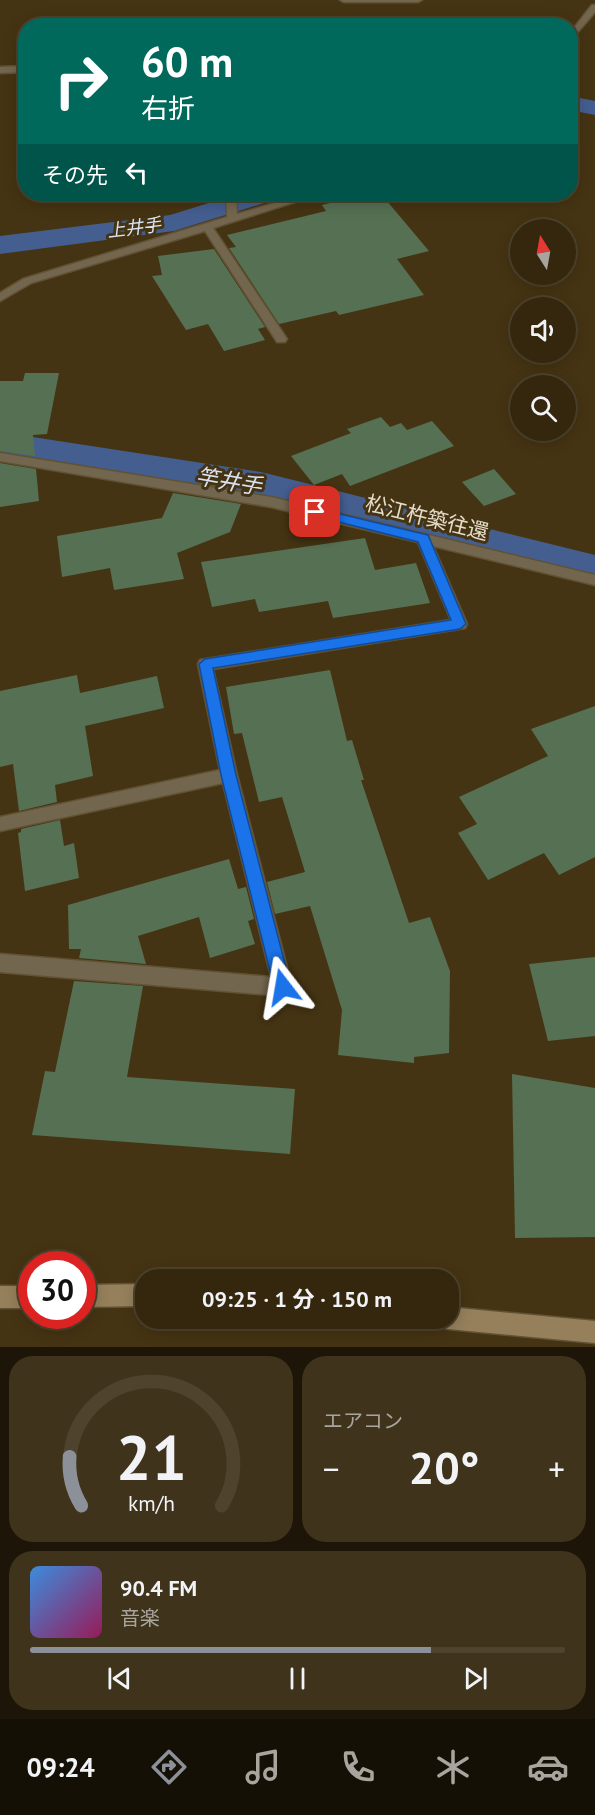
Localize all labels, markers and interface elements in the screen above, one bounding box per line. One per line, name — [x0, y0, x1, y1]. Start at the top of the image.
text: 60 m — [141, 34, 233, 89]
icon: right — [42, 42, 120, 120]
text: 右折 — [141, 91, 195, 125]
icon: left — [120, 156, 153, 189]
text: その先 — [42, 161, 108, 189]
water label: 上井手 — [106, 213, 163, 242]
north arrow — [510, 219, 576, 285]
map controls — [510, 219, 576, 441]
button: sound — [510, 297, 576, 363]
button: search — [510, 375, 576, 441]
water label: 竿井手 — [194, 461, 266, 501]
pin — [289, 486, 340, 537]
street label: 松江杵築往還 — [363, 489, 492, 546]
icon: arrive — [298, 495, 331, 528]
position arrow — [251, 955, 315, 1019]
speed limit sign: 30 — [18, 1251, 96, 1329]
text: 09:25 · 1 分 · 150 m — [202, 1285, 392, 1313]
text: エアコン — [323, 1408, 403, 1434]
text: 21 — [116, 1416, 186, 1497]
text: 20° — [409, 1438, 479, 1496]
text: − — [323, 1447, 340, 1490]
text: + — [548, 1447, 565, 1490]
text: km/h — [127, 1489, 174, 1517]
text: 90.4 FM — [120, 1574, 197, 1602]
text: 音楽 — [120, 1605, 160, 1631]
icon: previous — [103, 1662, 136, 1695]
icon: pause — [281, 1662, 314, 1695]
icon: next — [459, 1662, 492, 1695]
icon: directions — [148, 1746, 190, 1788]
icon: music — [242, 1746, 284, 1788]
icon: phone — [337, 1746, 379, 1788]
icon: climate — [432, 1746, 474, 1788]
icon: car — [527, 1746, 569, 1788]
text: 09:24 — [26, 1750, 95, 1784]

